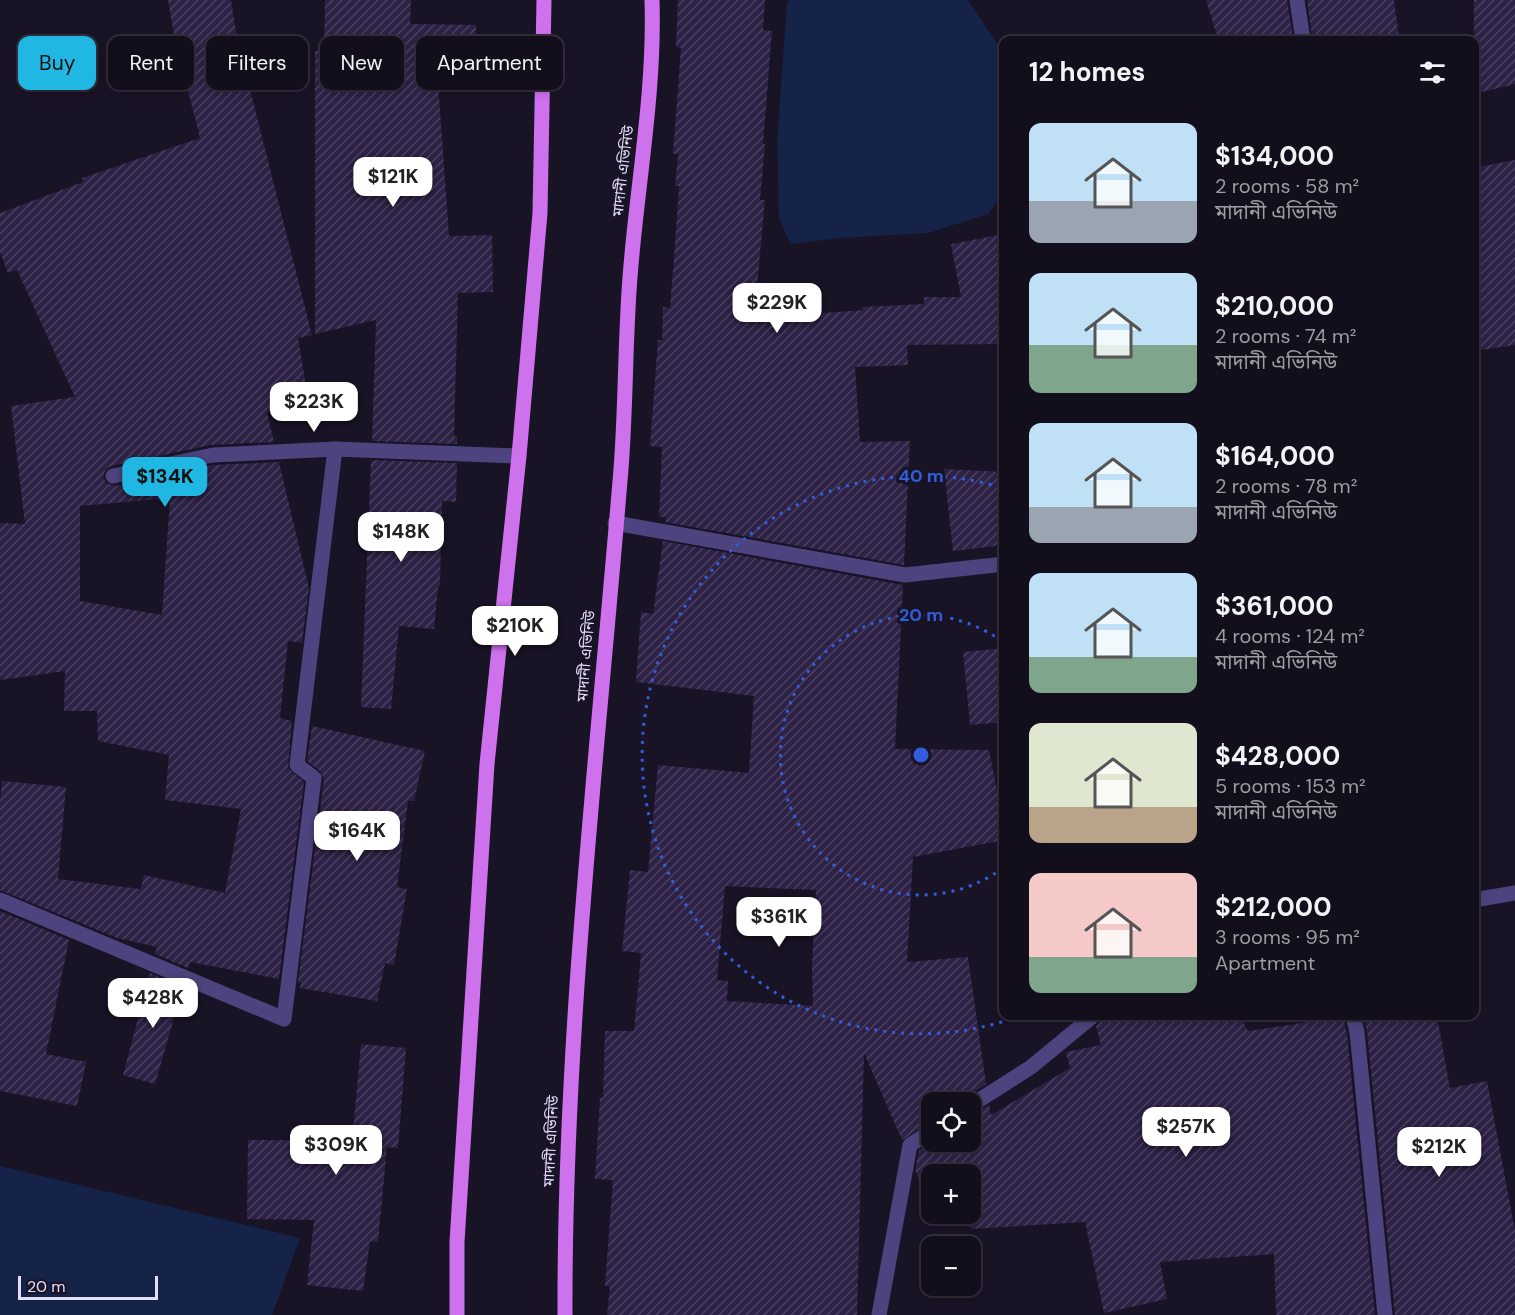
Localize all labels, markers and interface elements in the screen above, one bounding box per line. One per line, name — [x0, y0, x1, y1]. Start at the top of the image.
chip: Buy — [18, 36, 96, 90]
chip: Rent — [108, 36, 194, 90]
chip: Filters — [206, 36, 308, 90]
chip: New — [320, 36, 404, 90]
chip: Apartment — [416, 36, 563, 90]
text: 12 homes — [1029, 55, 1145, 89]
icon: filters — [1416, 56, 1449, 89]
street label: মাদানী এভিনিউ — [607, 124, 639, 219]
text: $134,000 — [1215, 139, 1334, 173]
icon: home — [1077, 147, 1149, 219]
pin: $121K — [351, 157, 435, 208]
text: $121K — [367, 163, 419, 189]
text: 2 rooms · 58 m² — [1215, 173, 1359, 199]
text: মাদানী এভিনিউ — [1215, 199, 1337, 225]
pin: $229K — [735, 283, 819, 334]
text: $229K — [747, 289, 807, 315]
text: $210,000 — [1215, 289, 1334, 323]
icon: home — [1077, 297, 1149, 369]
text: 2 rooms · 74 m² — [1215, 323, 1356, 349]
text: মাদানী এভিনিউ — [1215, 349, 1337, 375]
pin: $223K — [272, 382, 356, 433]
text: $223K — [284, 388, 344, 414]
text: $164,000 — [1215, 439, 1335, 473]
icon: home — [1077, 447, 1149, 519]
pin: $134K — [123, 457, 207, 508]
text: $134K — [136, 463, 194, 489]
text: 40 m — [898, 464, 944, 488]
text: 2 rooms · 78 m² — [1215, 473, 1357, 499]
text: মাদানী এভিনিউ — [1215, 499, 1337, 525]
pin: $148K — [359, 512, 443, 563]
text: $148K — [372, 518, 430, 544]
text: $361,000 — [1215, 589, 1334, 623]
icon: home — [1077, 597, 1149, 669]
text: 20 m — [899, 603, 943, 627]
pin: $210K — [473, 606, 557, 657]
street label: মাদানী এভিনিউ — [572, 609, 600, 704]
text: $210K — [486, 612, 544, 638]
text: 4 rooms · 124 m² — [1215, 623, 1365, 649]
text: মাদানী এভিনিউ — [1215, 649, 1337, 675]
text: $428,000 — [1215, 739, 1340, 773]
centre of rings — [911, 745, 931, 765]
icon: home — [1077, 747, 1149, 819]
text: 5 rooms · 153 m² — [1215, 773, 1366, 799]
text: মাদানী এভিনিউ — [1215, 799, 1337, 825]
pin: $164K — [315, 811, 399, 862]
text: $164K — [328, 817, 386, 843]
text: $212,000 — [1215, 890, 1331, 924]
pin: $361K — [737, 897, 821, 948]
icon: home — [1077, 897, 1149, 969]
text: $361K — [750, 903, 808, 929]
text: 3 rooms · 95 m² — [1215, 924, 1360, 950]
text: Apartment — [1215, 950, 1315, 976]
pin: $428K — [111, 978, 195, 1029]
text: $428K — [122, 984, 184, 1010]
map controls — [921, 1092, 981, 1296]
button: locate — [921, 1092, 981, 1152]
street label: মাদানী এভিনিউ — [539, 1094, 563, 1188]
pin: $257K — [1144, 1107, 1228, 1158]
text: $257K — [1156, 1113, 1216, 1139]
pin: $309K — [294, 1125, 378, 1176]
pin: $212K — [1397, 1127, 1481, 1178]
text: $309K — [304, 1131, 368, 1157]
text: $212K — [1411, 1133, 1467, 1159]
button: + — [921, 1164, 981, 1224]
button: − — [921, 1236, 981, 1296]
scale bar — [18, 1273, 158, 1300]
text: 20 m — [27, 1276, 66, 1297]

